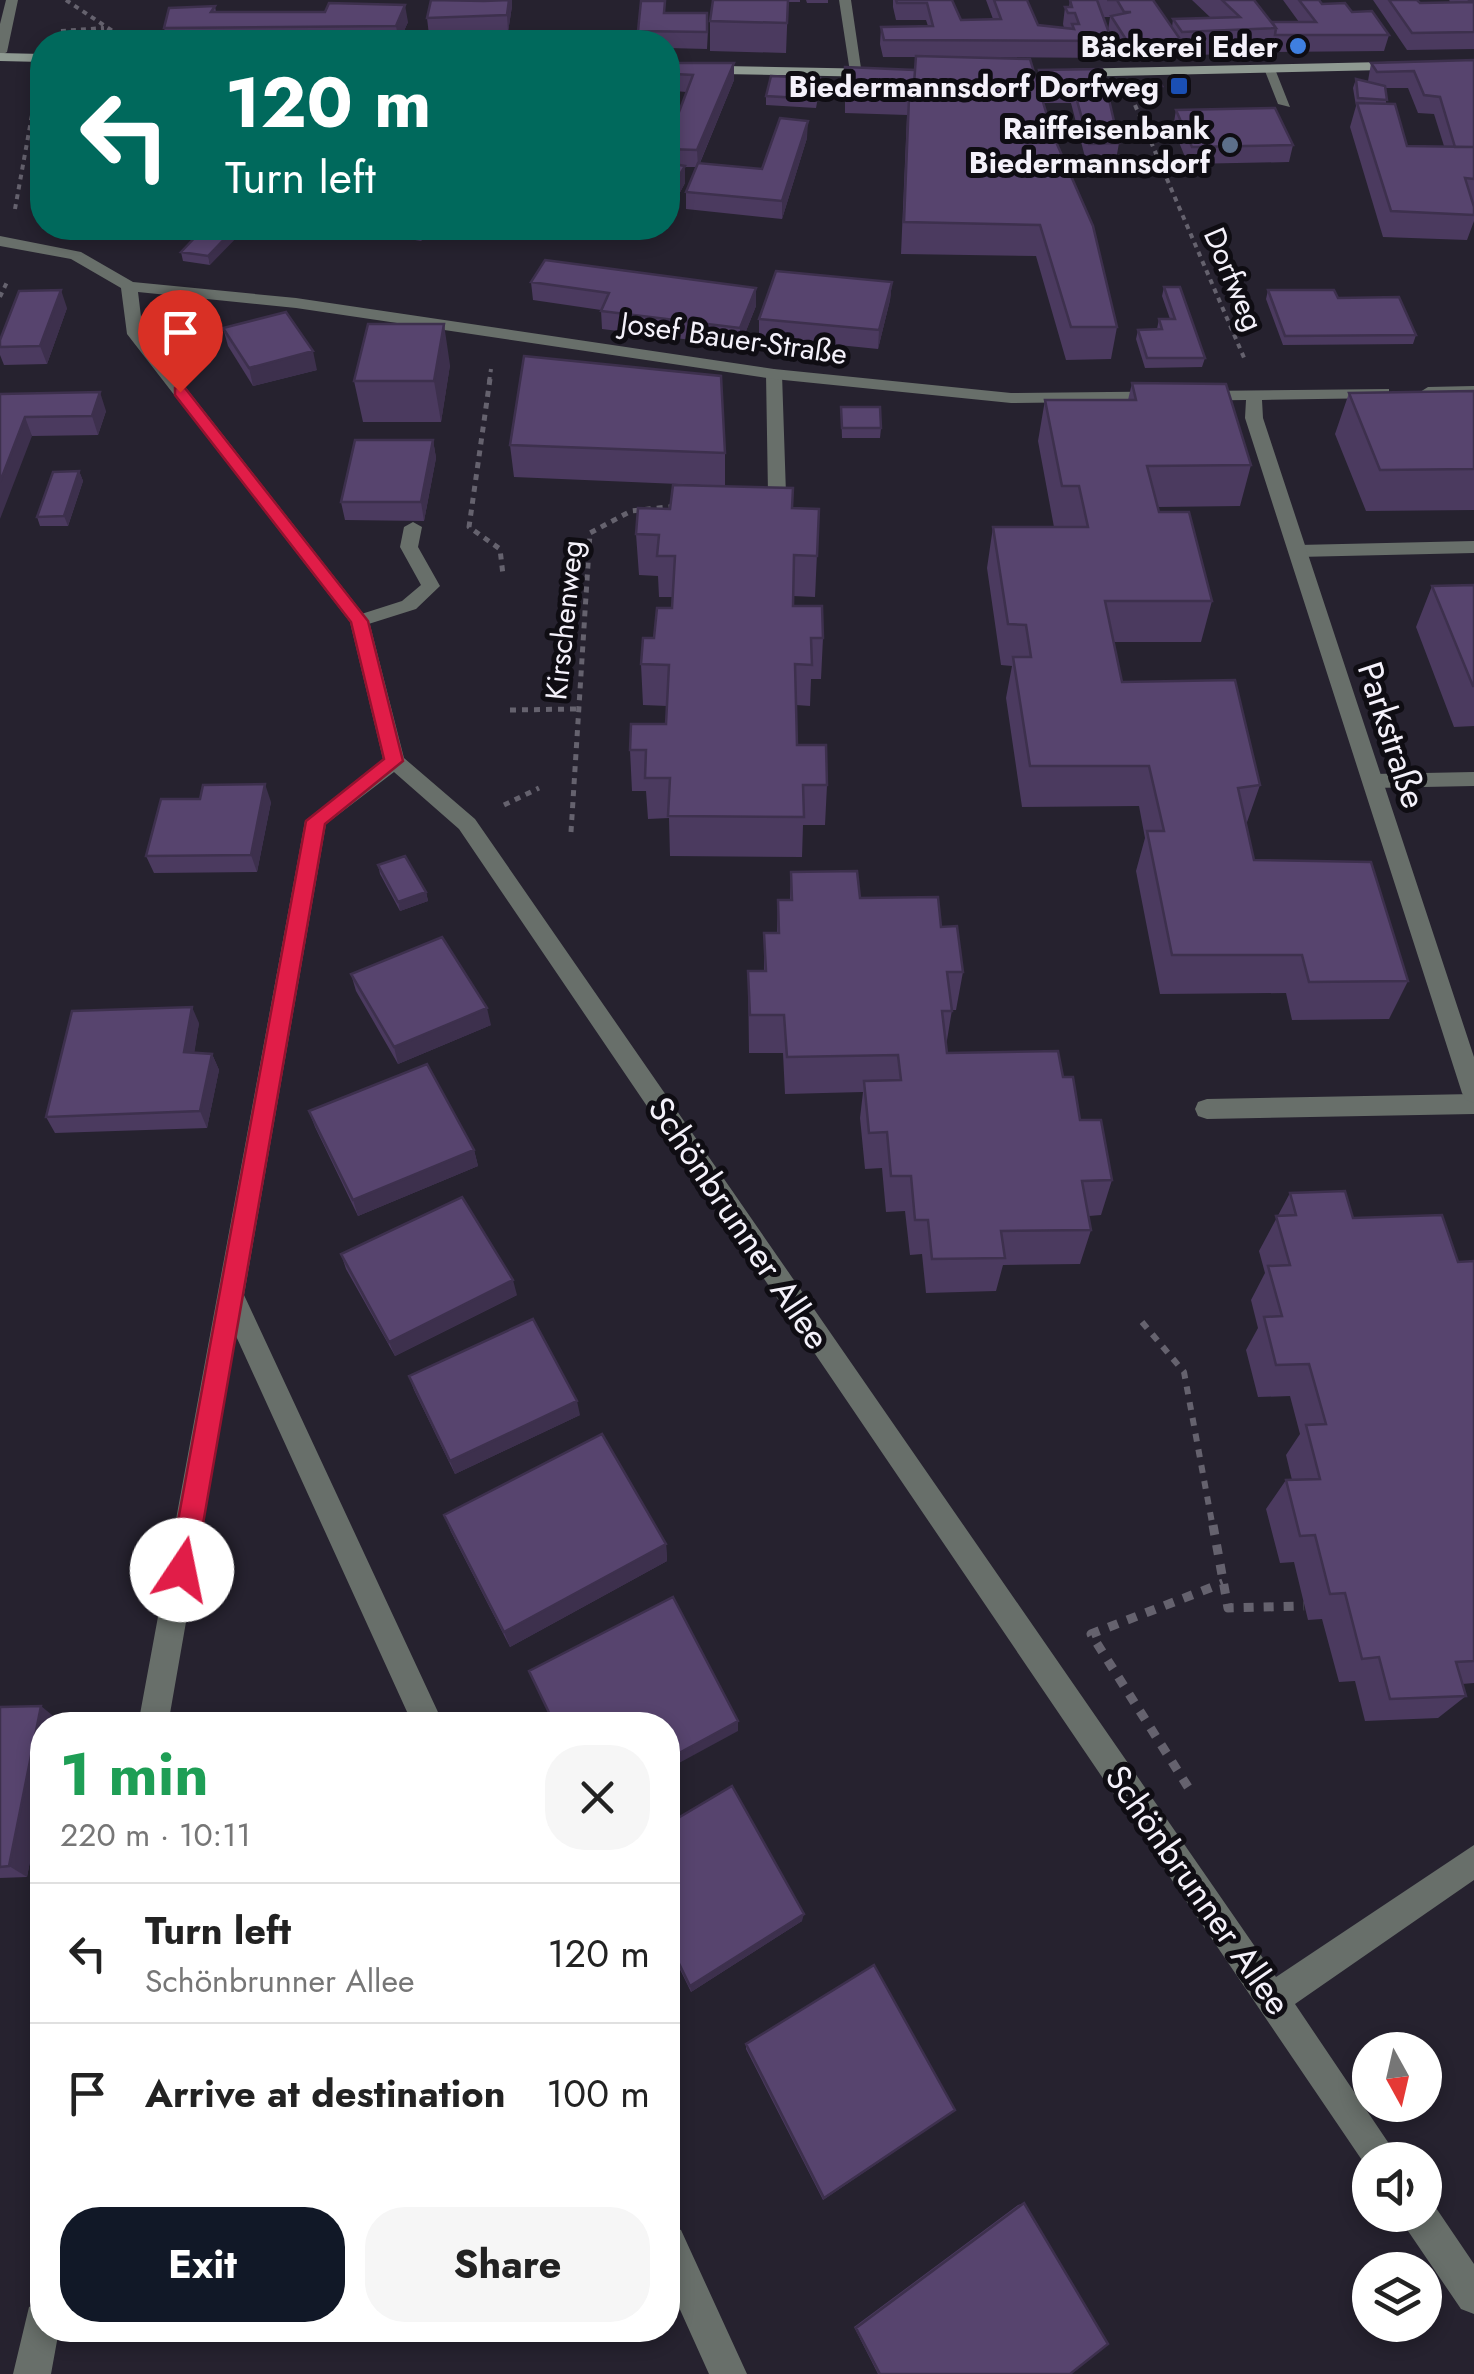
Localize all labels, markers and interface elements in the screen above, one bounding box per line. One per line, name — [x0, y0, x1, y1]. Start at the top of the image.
place label: Bäckerei Eder — [1080, 25, 1279, 68]
marker: Bäckerei Eder — [1287, 35, 1309, 57]
text: 120 m — [225, 52, 431, 153]
place label: Biedermannsdorf Dorfweg — [789, 65, 1159, 108]
icon: left — [60, 70, 190, 200]
marker: Biedermannsdorf Dorfweg — [1168, 75, 1190, 97]
place label: Raiffeisenbank Biedermannsdorf — [969, 107, 1212, 184]
marker: Raiffeisenbank Biedermannsdorf — [1219, 134, 1241, 156]
text: Turn left — [225, 145, 376, 210]
street label: Dorfweg — [1193, 221, 1275, 337]
pin — [138, 290, 223, 393]
street label: Josef Bauer-Straße — [614, 300, 850, 375]
icon: arrive — [153, 305, 208, 360]
street label: Kirschenweg — [534, 538, 594, 702]
street label: Parkstraße — [1345, 655, 1439, 815]
street label: Schönbrunner Allee — [636, 1087, 842, 1359]
position arrow — [130, 1518, 234, 1622]
text: 1 min — [60, 1731, 209, 1818]
button: close — [545, 1745, 650, 1850]
street label: Schönbrunner Allee — [1093, 1755, 1303, 2025]
text: 220 m · 10:11 — [60, 1812, 251, 1858]
text: Turn left — [145, 1903, 291, 1958]
icon: left — [60, 1926, 115, 1981]
text: 120 m — [547, 1926, 650, 1981]
text: Schönbrunner Allee — [145, 1958, 414, 2004]
north arrow — [1352, 2032, 1442, 2122]
map controls — [1352, 2032, 1442, 2342]
icon: arrive — [60, 2066, 115, 2121]
text: Arrive at destination — [145, 2066, 506, 2121]
text: 100 m — [546, 2066, 650, 2121]
button: sound — [1352, 2142, 1442, 2232]
button: Exit — [60, 2207, 345, 2322]
button: Share — [365, 2207, 650, 2322]
button: layers — [1352, 2252, 1442, 2342]

